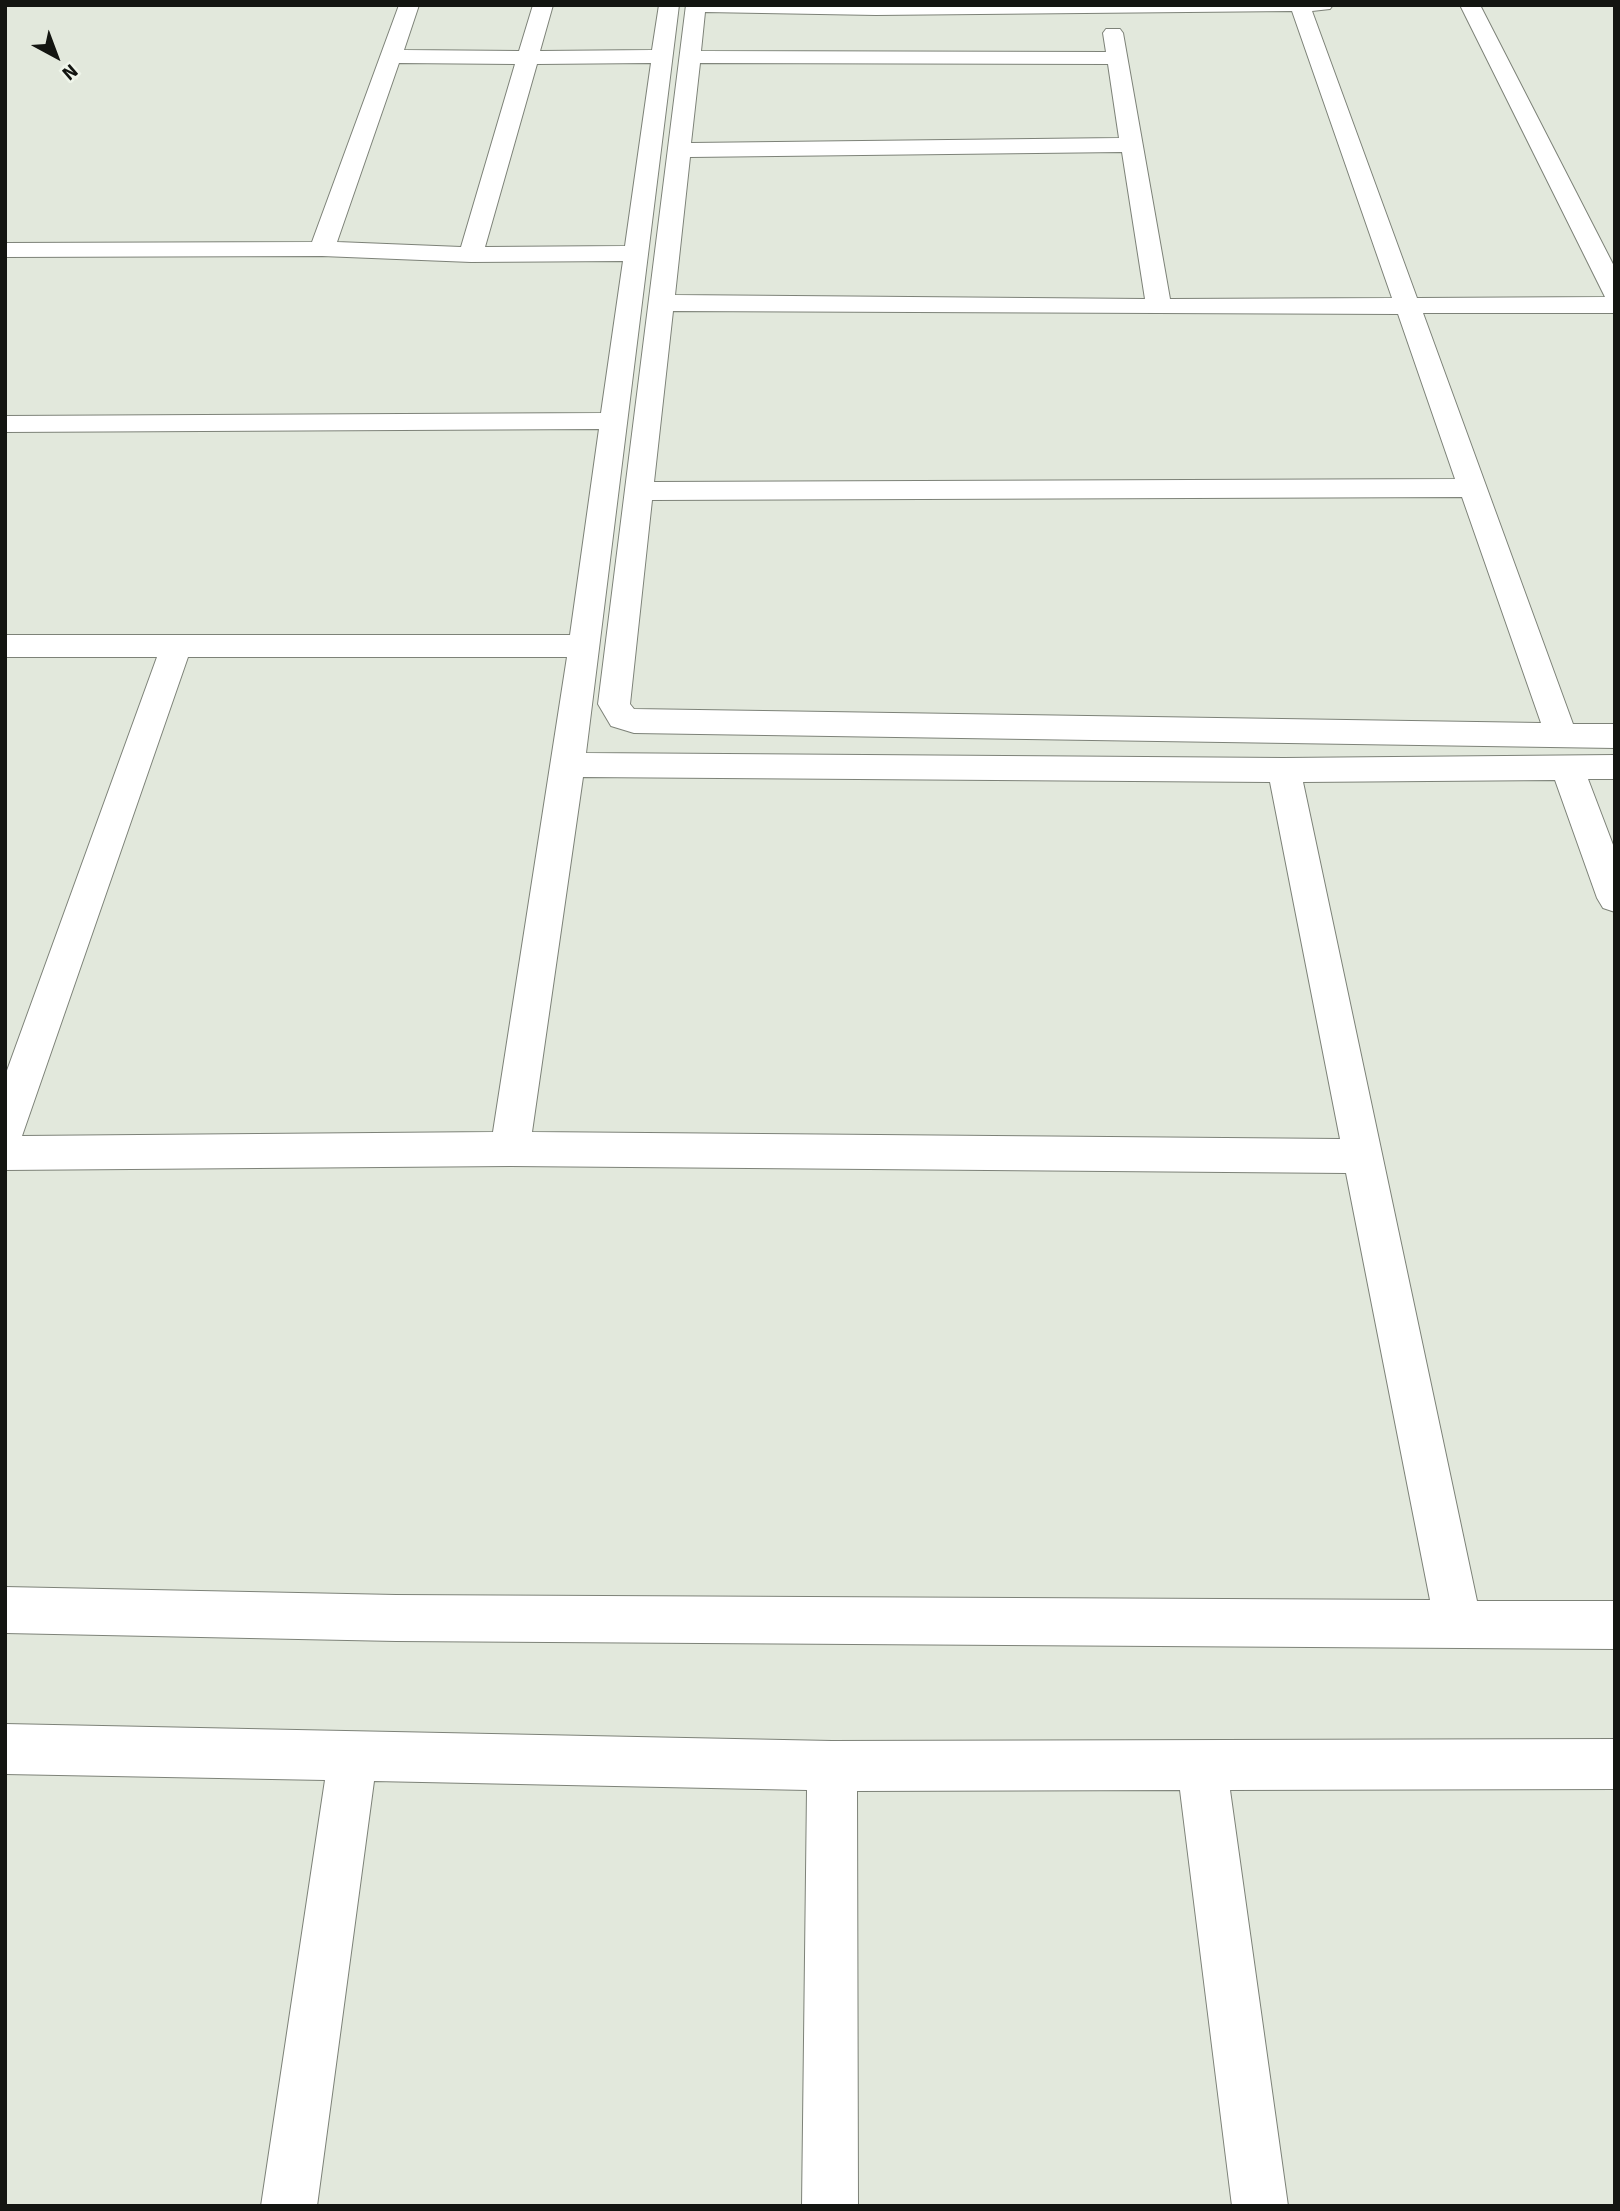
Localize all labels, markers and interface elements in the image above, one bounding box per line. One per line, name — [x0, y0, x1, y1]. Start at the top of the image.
north arrow — [21, 21, 91, 91]
text: N — [57, 58, 83, 85]

